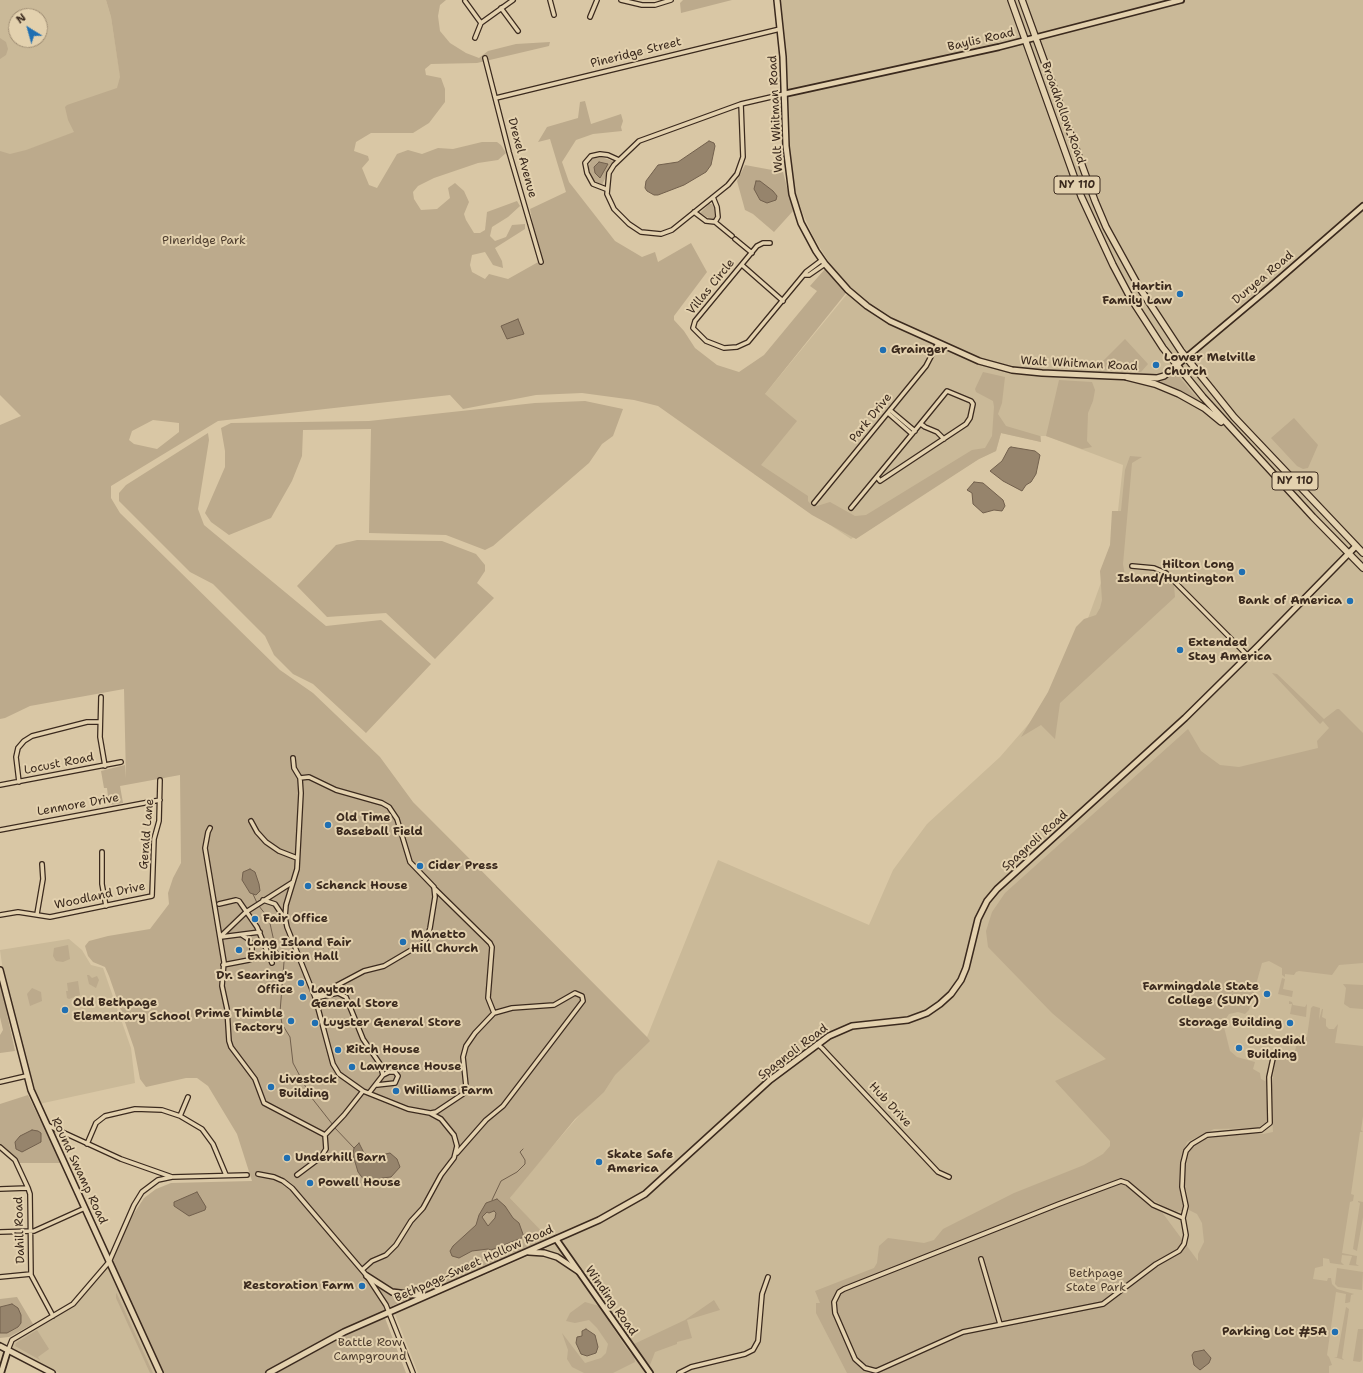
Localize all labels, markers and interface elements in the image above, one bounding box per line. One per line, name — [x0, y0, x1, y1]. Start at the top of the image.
north arrow — [8, 8, 48, 48]
text: N — [13, 10, 29, 27]
street label: Baylis Road — [946, 25, 1016, 55]
street label: Pineridge Street — [589, 35, 683, 71]
street label: Walt Whitman Road — [766, 55, 786, 173]
street label: Broadhollow Road — [1038, 60, 1088, 166]
street label: Drexel Avenue — [504, 116, 540, 200]
road number: NY 110 — [1054, 176, 1100, 194]
park label: Pineridge Park — [162, 234, 246, 248]
street label: Duryea Road — [1230, 248, 1296, 308]
street label: Villas Circle — [684, 256, 738, 318]
place label: Hartin Family Law — [1102, 280, 1172, 308]
marker: Hartin Family Law — [1175, 289, 1185, 299]
place label: Grainger — [891, 343, 947, 357]
marker: Grainger — [878, 345, 888, 355]
place label: Lower Melville Church — [1164, 351, 1256, 379]
street label: Walt Whitman Road — [1020, 354, 1138, 374]
marker: Lower Melville Church — [1151, 360, 1161, 370]
street label: Park Drive — [847, 390, 895, 446]
road number: NY 110 — [1272, 472, 1318, 490]
place label: Hilton Long Island/Huntington — [1117, 558, 1234, 586]
marker: Hilton Long Island/Huntington — [1237, 567, 1247, 577]
place label: Bank of America — [1238, 594, 1342, 608]
marker: Bank of America — [1345, 596, 1355, 606]
place label: Extended Stay America — [1188, 636, 1272, 664]
marker: Extended Stay America — [1175, 645, 1185, 655]
street label: Locust Road — [23, 750, 95, 778]
street label: Lenmore Drive — [36, 791, 120, 819]
street label: Gerald Lane — [137, 798, 157, 870]
street label: Spagnoli Road — [999, 808, 1071, 874]
place label: Old Time Baseball Field — [336, 811, 423, 839]
marker: Old Time Baseball Field — [323, 820, 333, 830]
place label: Cider Press — [428, 859, 498, 873]
marker: Cider Press — [415, 861, 425, 871]
street label: Woodland Drive — [53, 879, 147, 913]
place label: Schenck House — [316, 879, 408, 893]
marker: Schenck House — [303, 881, 313, 891]
place label: Fair Office — [263, 912, 328, 926]
marker: Fair Office — [250, 914, 260, 924]
place label: Manetto Hill Church — [411, 928, 478, 956]
place label: Long Island Fair Exhibition Hall — [247, 936, 352, 964]
marker: Manetto Hill Church — [398, 937, 408, 947]
marker: Long Island Fair Exhibition Hall — [234, 945, 244, 955]
place label: Dr. Searing's Office — [216, 969, 293, 997]
marker: Dr. Searing's Office — [296, 978, 306, 988]
place label: Farmingdale State College (SUNY) — [1142, 980, 1259, 1008]
place label: Layton General Store — [311, 983, 398, 1011]
marker: Farmingdale State College (SUNY) — [1262, 989, 1272, 999]
marker: Layton General Store — [298, 992, 308, 1002]
place label: Old Bethpage Elementary School — [73, 996, 190, 1024]
marker: Old Bethpage Elementary School — [60, 1005, 70, 1015]
place label: Prime Thimble Factory — [195, 1007, 283, 1035]
marker: Prime Thimble Factory — [286, 1016, 296, 1026]
place label: Luyster General Store — [323, 1016, 461, 1030]
place label: Storage Building — [1179, 1016, 1282, 1030]
marker: Luyster General Store — [310, 1018, 320, 1028]
marker: Storage Building — [1285, 1018, 1295, 1028]
street label: Spagnoli Road — [755, 1021, 831, 1083]
place label: Custodial Building — [1247, 1034, 1305, 1062]
place label: Ritch House — [346, 1043, 420, 1057]
marker: Custodial Building — [1234, 1043, 1244, 1053]
marker: Ritch House — [333, 1045, 343, 1055]
place label: Lawrence House — [360, 1060, 461, 1074]
marker: Lawrence House — [347, 1062, 357, 1072]
place label: Livestock Building — [279, 1073, 337, 1101]
street label: Hub Drive — [866, 1080, 914, 1130]
marker: Livestock Building — [266, 1082, 276, 1092]
place label: Williams Farm — [404, 1084, 493, 1098]
marker: Williams Farm — [391, 1086, 401, 1096]
street label: Round Swamp Road — [48, 1115, 110, 1227]
place label: Skate Safe America — [607, 1148, 673, 1176]
place label: Underhill Barn — [295, 1151, 386, 1165]
marker: Underhill Barn — [282, 1153, 292, 1163]
marker: Skate Safe America — [594, 1157, 604, 1167]
place label: Powell House — [318, 1176, 401, 1190]
marker: Powell House — [305, 1178, 315, 1188]
street label: Dahill Road — [12, 1196, 28, 1264]
street label: Bethpage-Sweet Hollow Road — [392, 1222, 556, 1306]
street label: Winding Road — [582, 1263, 640, 1339]
park label: Bethpage State Park — [1066, 1267, 1126, 1295]
place label: Restoration Farm — [243, 1279, 354, 1293]
marker: Restoration Farm — [357, 1281, 367, 1291]
place label: Parking Lot #5A — [1222, 1325, 1327, 1339]
marker: Parking Lot #5A — [1330, 1327, 1340, 1337]
park label: Battle Row Campground — [333, 1336, 407, 1364]

